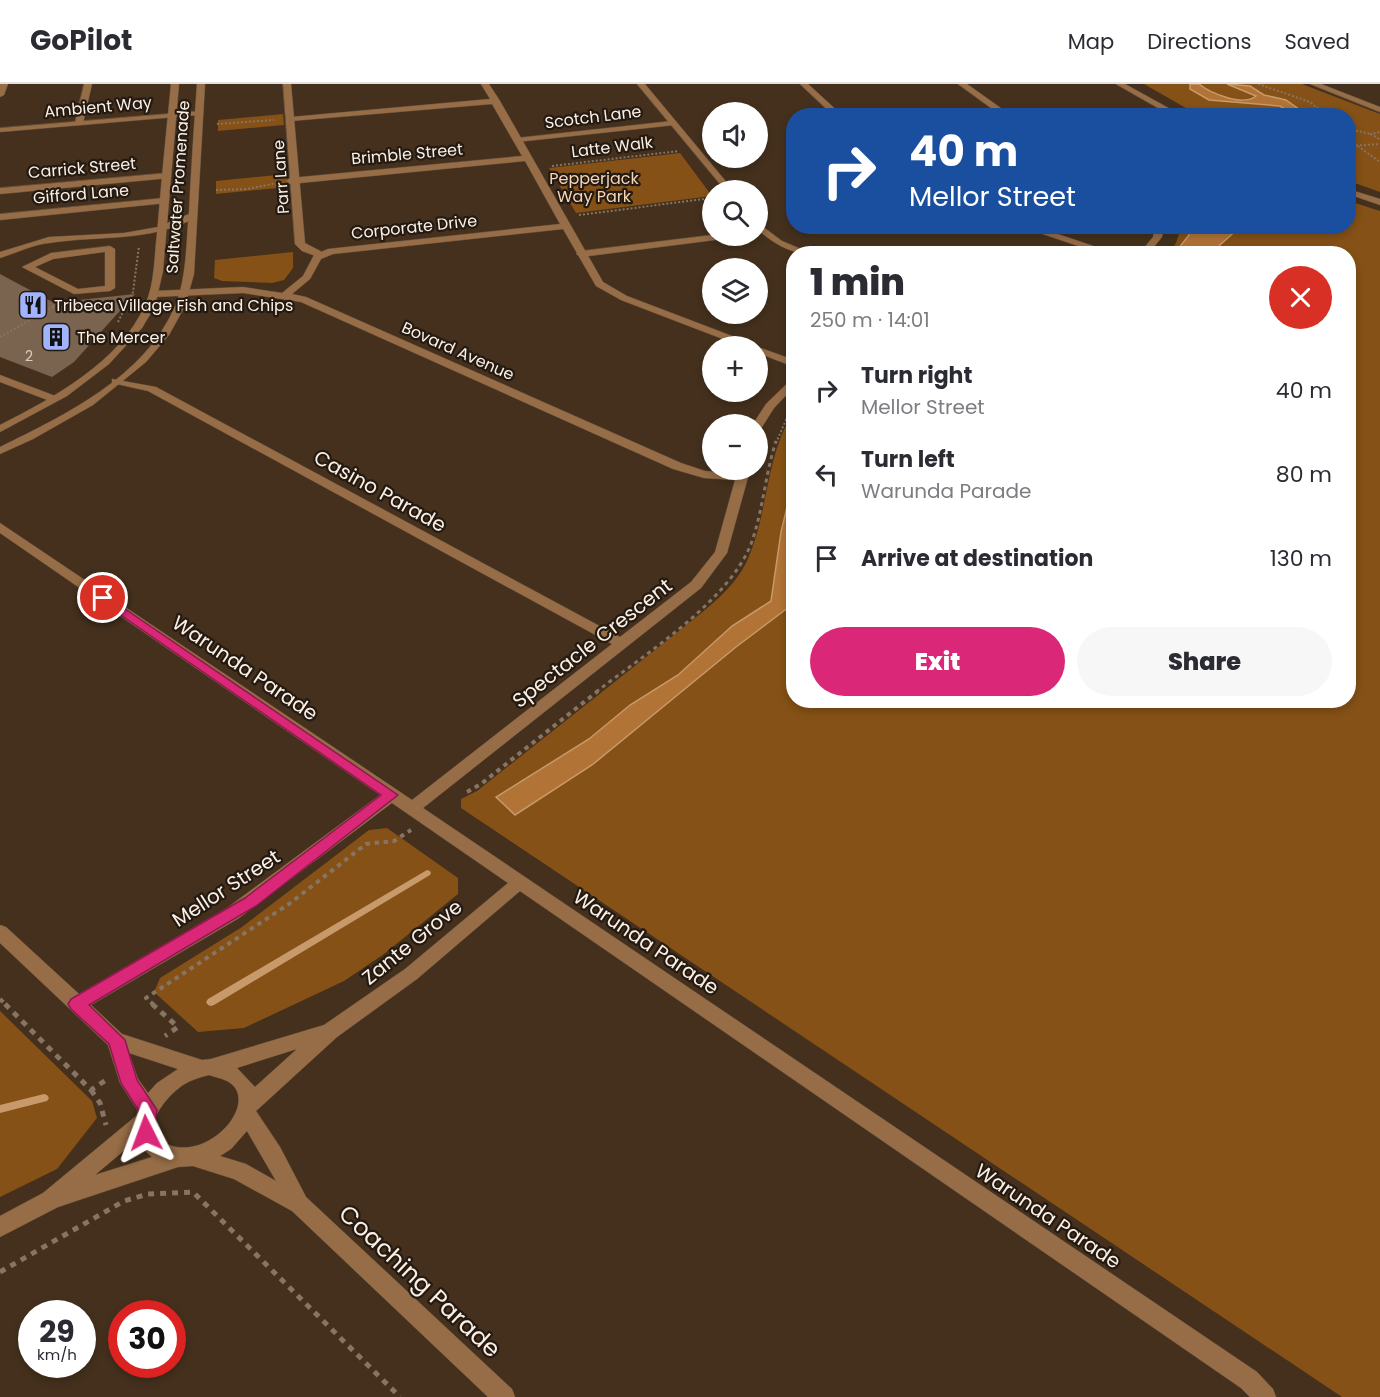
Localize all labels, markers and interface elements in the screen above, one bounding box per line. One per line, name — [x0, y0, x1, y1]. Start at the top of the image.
text: GoPilot — [30, 21, 132, 60]
text: Map — [1068, 27, 1114, 56]
text: Directions — [1147, 27, 1251, 56]
text: Saved — [1284, 27, 1350, 56]
street label: Ambient Way — [43, 91, 153, 123]
street label: Saltwater Promenade — [160, 100, 196, 274]
street label: Scotch Lane — [543, 100, 643, 134]
map controls — [702, 102, 768, 480]
button: sound — [702, 102, 768, 168]
text: 40 m — [909, 122, 1018, 181]
street label: Latte Walk — [570, 130, 655, 163]
icon: right — [810, 132, 888, 210]
street label: Brimble Street — [350, 138, 464, 170]
street label: Parr Lane — [267, 139, 295, 215]
street label: Carrick Street — [27, 152, 137, 184]
park label: Pepperjack Way Park — [549, 167, 639, 208]
street label: Gifford Lane — [32, 178, 130, 210]
text: Mellor Street — [909, 178, 1076, 215]
button: search — [702, 180, 768, 246]
street label: Corporate Drive — [350, 209, 478, 245]
text: 1 min — [810, 257, 905, 308]
button: layers — [702, 258, 768, 324]
button: close — [1269, 266, 1332, 329]
restaurant icon: Tribeca Village Fish and Chips — [17, 289, 49, 321]
place label: Tribeca Village Fish and Chips — [54, 294, 293, 317]
text: 250 m · 14:01 — [810, 306, 930, 334]
street label: Bovard Avenue — [398, 316, 518, 386]
building icon: The Mercer — [40, 321, 72, 353]
place label: The Mercer — [77, 326, 165, 349]
button: + — [702, 336, 768, 402]
house number: 2 — [25, 346, 33, 366]
text: Turn right — [861, 360, 972, 391]
icon: right — [810, 374, 843, 407]
text: 40 m — [1276, 375, 1332, 406]
text: Mellor Street — [861, 393, 985, 421]
button: − — [702, 414, 768, 480]
street label: Casino Parade — [309, 443, 451, 539]
text: Turn left — [861, 444, 955, 475]
icon: left — [810, 458, 843, 491]
text: 80 m — [1276, 459, 1332, 490]
text: Warunda Parade — [861, 477, 1031, 505]
icon: arrive — [810, 542, 843, 575]
text: Arrive at destination — [861, 543, 1093, 574]
text: 130 m — [1270, 543, 1332, 574]
pin — [77, 572, 128, 623]
street label: Spectacle Crescent — [506, 572, 678, 714]
icon: arrive — [86, 581, 119, 614]
street label: Warunda Parade — [167, 609, 323, 727]
button: Exit — [810, 627, 1065, 696]
button: Share — [1077, 627, 1332, 696]
street label: Mellor Street — [167, 843, 285, 933]
street label: Warunda Parade — [568, 883, 724, 1001]
street label: Zante Grove — [356, 893, 468, 991]
position arrow — [114, 1101, 178, 1165]
street label: Warunda Parade — [970, 1157, 1126, 1275]
street label: Coaching Parade — [332, 1197, 508, 1365]
speed limit sign: 30 — [108, 1300, 186, 1378]
text: 29 — [39, 1310, 75, 1353]
text: km/h — [37, 1344, 77, 1365]

